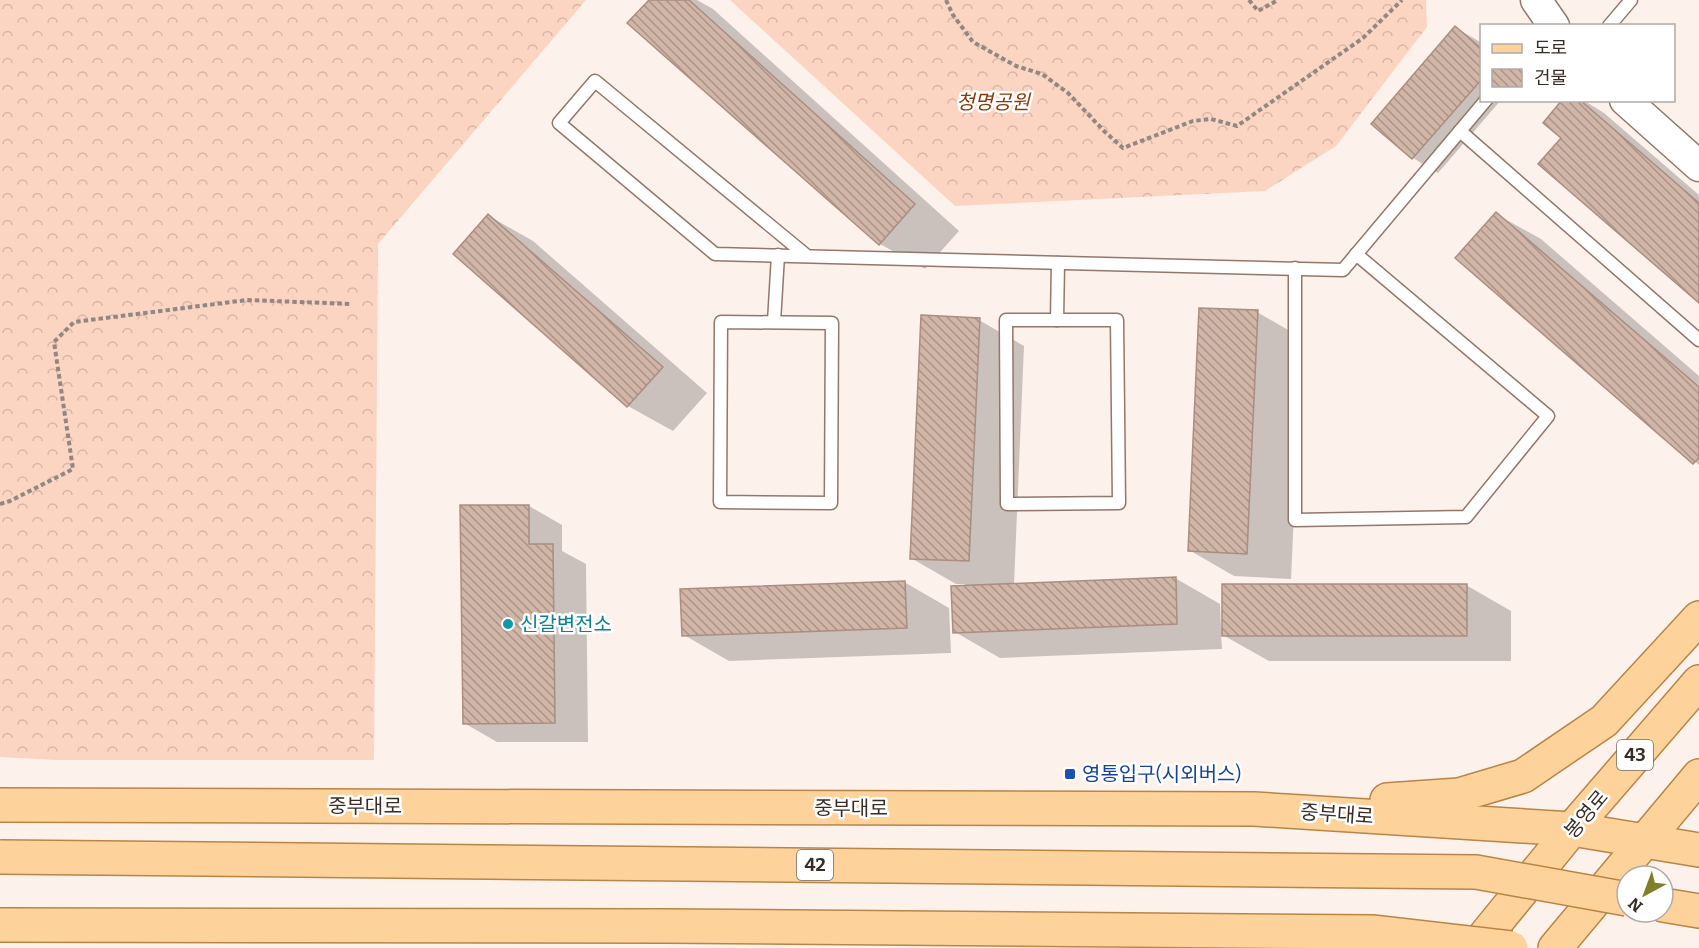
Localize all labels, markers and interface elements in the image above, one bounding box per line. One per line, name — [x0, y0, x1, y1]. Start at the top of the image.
legend — [1480, 24, 1675, 102]
text: 도로 — [1534, 37, 1567, 59]
text: 건물 — [1534, 67, 1567, 89]
park label: 청명공원 — [956, 90, 1031, 114]
place label: 신갈변전소 — [520, 612, 612, 636]
marker: 신갈변전소 — [501, 617, 515, 631]
road number: 43 — [1617, 740, 1653, 770]
place label: 영통입구(시외버스) — [1082, 762, 1242, 786]
marker: 영통입구(시외버스) — [1063, 767, 1077, 781]
street label: 봉영로 — [1559, 785, 1613, 843]
street label: 중부대로 — [328, 794, 402, 818]
street label: 중부대로 — [814, 796, 888, 820]
street label: 중부대로 — [1299, 799, 1375, 829]
road number: 42 — [797, 850, 833, 880]
north arrow — [1615, 864, 1675, 924]
text: N — [1625, 894, 1646, 916]

